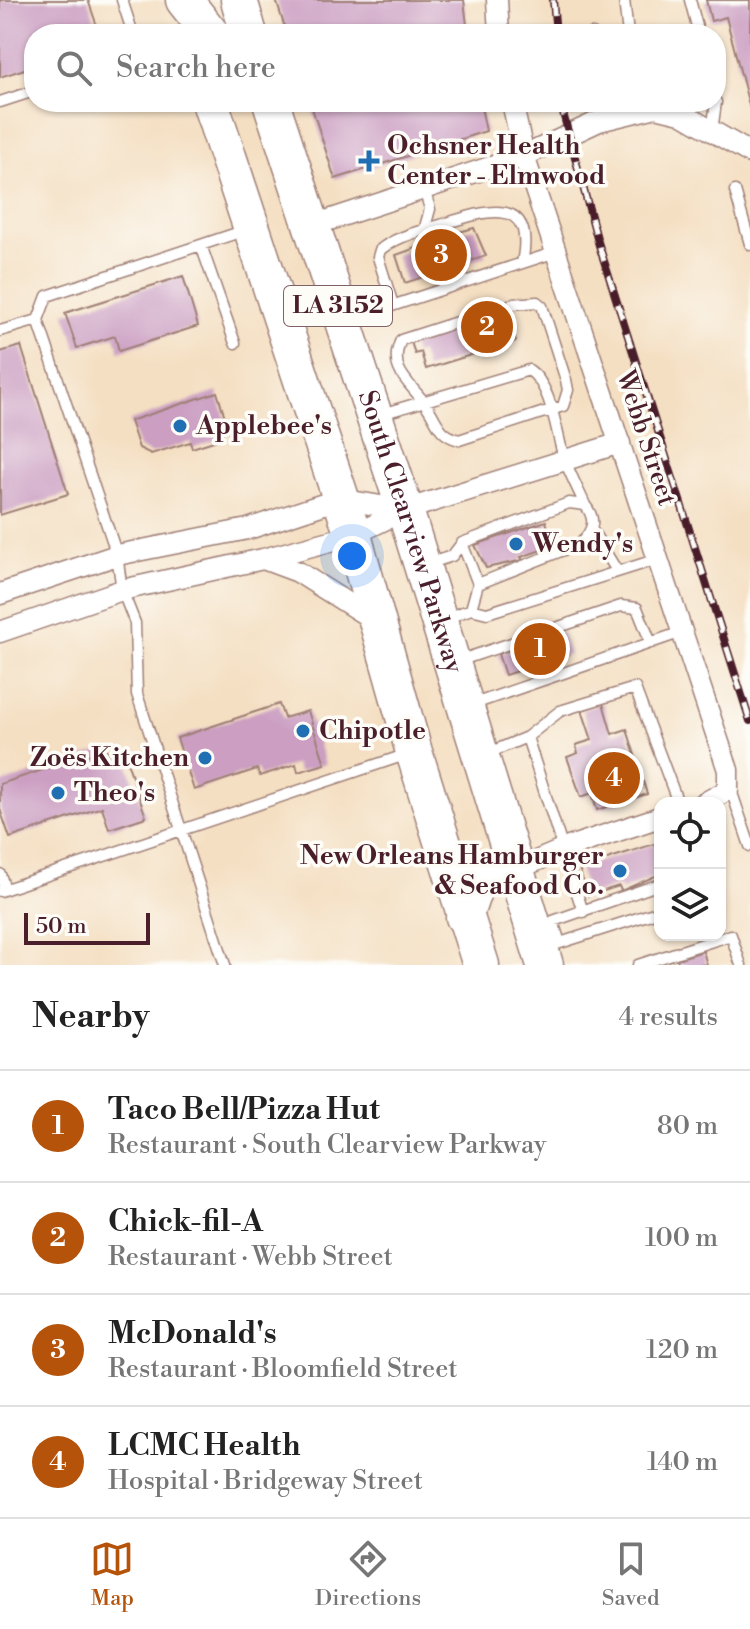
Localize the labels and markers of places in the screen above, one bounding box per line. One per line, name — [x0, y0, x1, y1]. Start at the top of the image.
place label: Ochsner Health Center - Elmwood — [387, 130, 606, 192]
marker: Ochsner Health Center - Elmwood — [358, 150, 380, 172]
pin: 3 — [415, 225, 467, 285]
pin: 2 — [461, 297, 513, 357]
place label: Applebee's — [195, 410, 332, 442]
marker: Applebee's — [171, 417, 189, 435]
place label: Wendy's — [531, 528, 633, 560]
marker: Wendy's — [507, 535, 525, 553]
pin: 1 — [514, 619, 566, 679]
place label: Chipotle — [319, 715, 426, 747]
marker: Chipotle — [294, 722, 312, 740]
place label: Zoës Kitchen — [30, 742, 189, 774]
pin: 4 — [588, 748, 640, 808]
marker: Zoës Kitchen — [196, 749, 214, 767]
place label: Theo's — [74, 777, 155, 809]
marker: Theo's — [49, 784, 67, 802]
place label: New Orleans Hamburger & Seafood Co. — [300, 840, 604, 902]
marker: New Orleans Hamburger & Seafood Co. — [611, 862, 629, 880]

